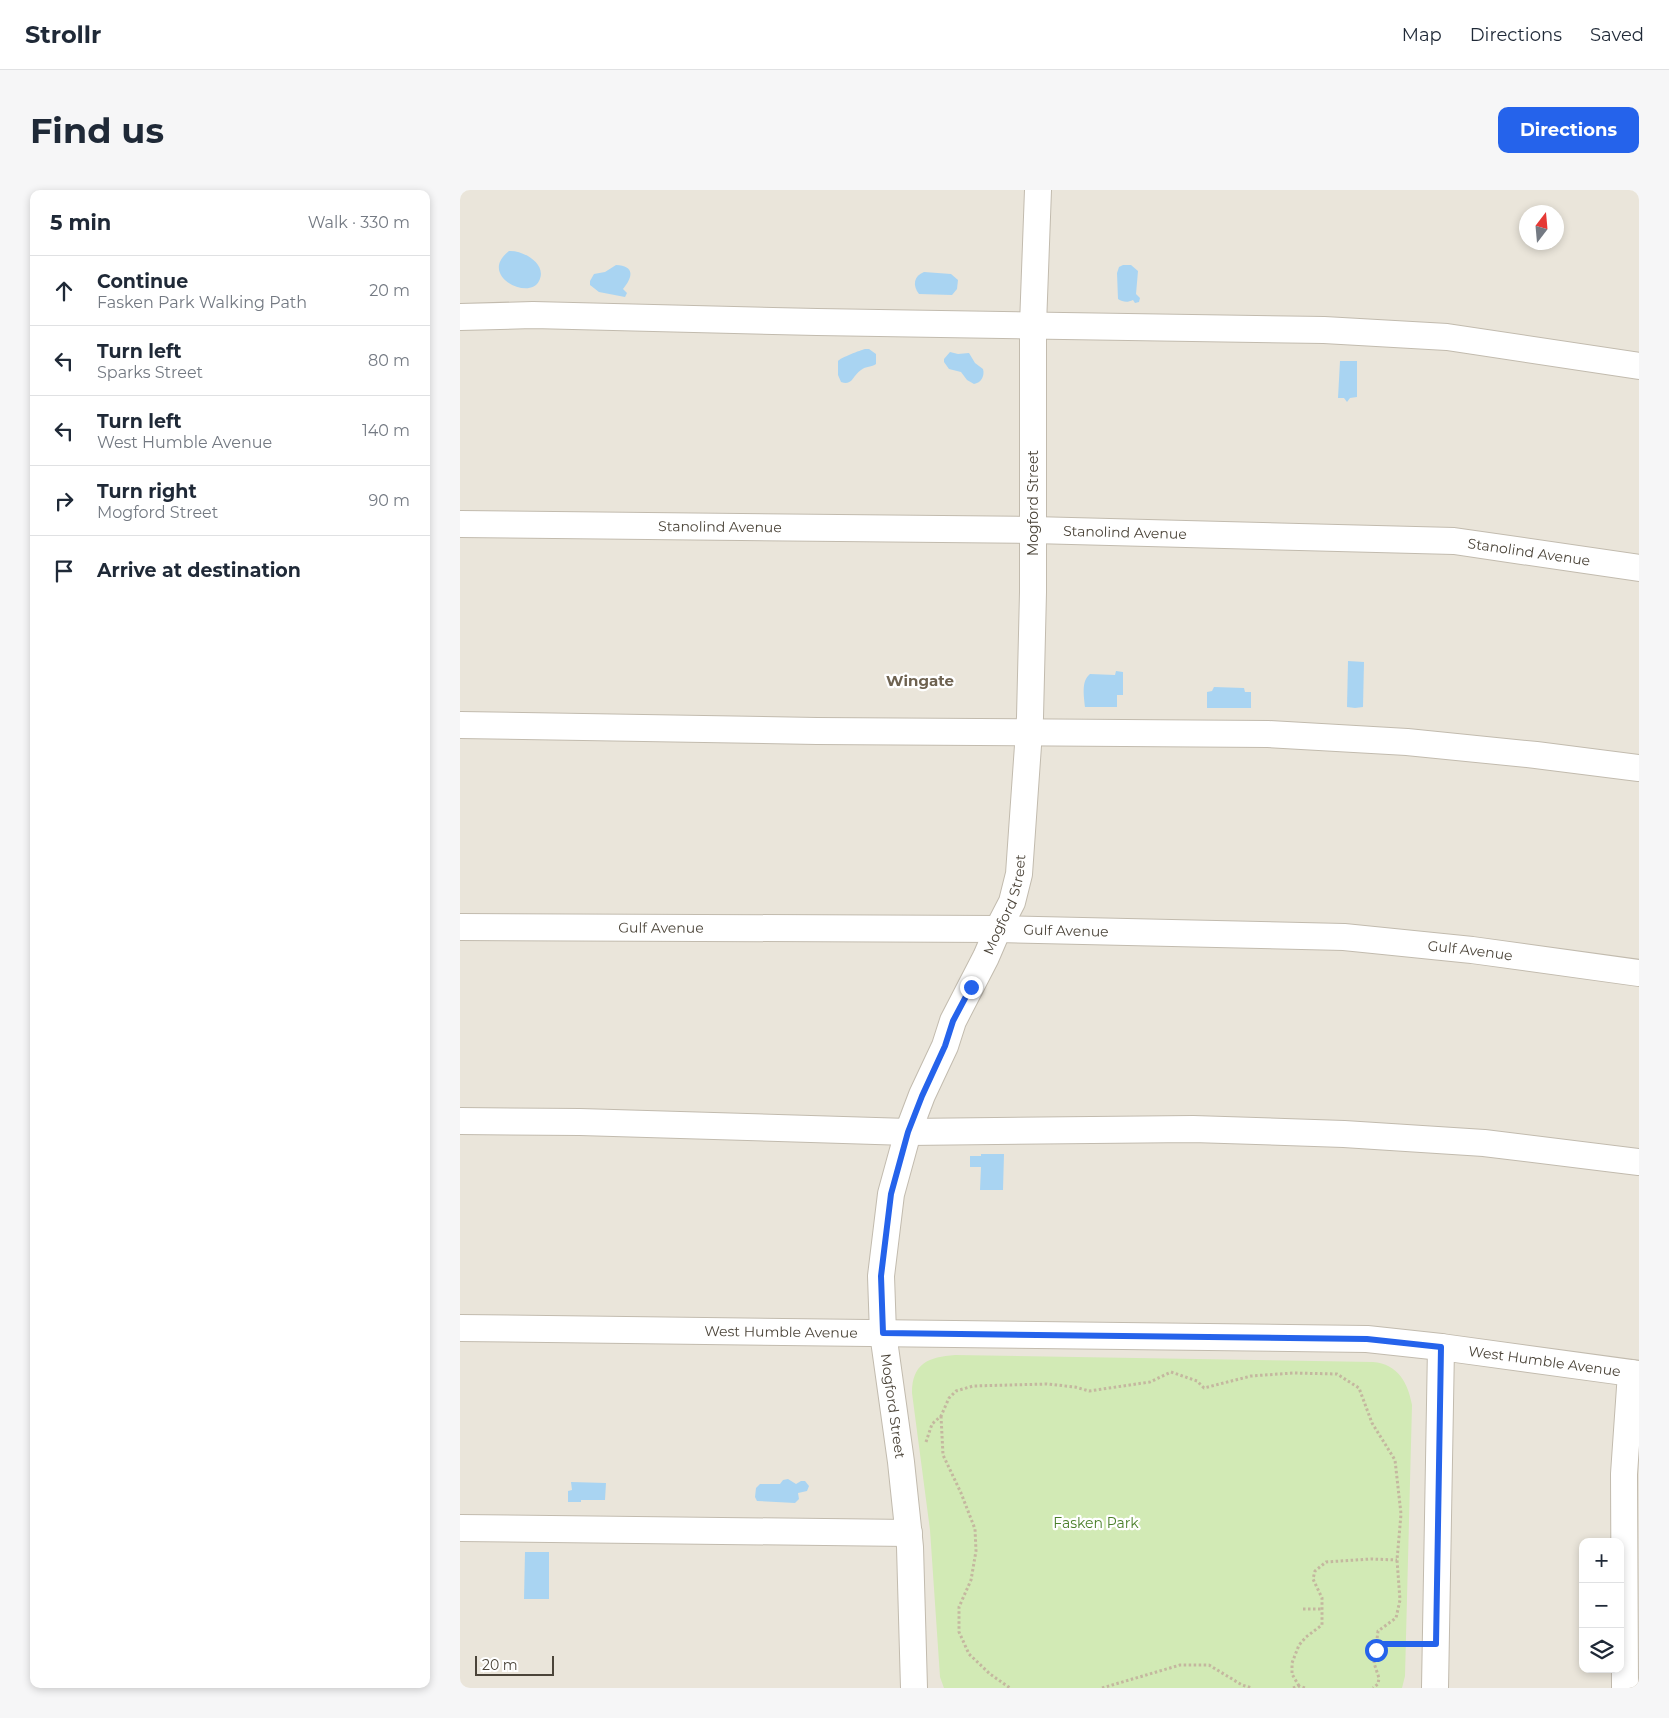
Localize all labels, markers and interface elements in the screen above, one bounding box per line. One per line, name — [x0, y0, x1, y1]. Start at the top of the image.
text: Strollr — [25, 20, 101, 49]
text: Map — [1402, 24, 1442, 46]
text: Directions — [1470, 24, 1562, 46]
text: Saved — [1590, 24, 1644, 46]
button: Directions — [1498, 107, 1639, 153]
text: Find us — [30, 109, 164, 152]
north arrow — [1519, 205, 1564, 250]
text: 5 min — [50, 210, 111, 235]
text: Walk · 330 m — [308, 213, 410, 232]
text: Continue — [97, 270, 188, 293]
icon: ahead — [50, 277, 78, 305]
text: 20 m — [369, 281, 410, 300]
text: Fasken Park Walking Path — [97, 293, 307, 312]
text: Turn left — [97, 340, 182, 363]
icon: left — [50, 347, 78, 375]
text: 80 m — [368, 351, 410, 370]
text: Sparks Street — [97, 363, 203, 382]
text: Turn left — [97, 410, 182, 433]
icon: left — [50, 417, 78, 445]
text: 140 m — [362, 421, 410, 440]
text: West Humble Avenue — [97, 433, 272, 452]
street label: Mogford Street — [1024, 450, 1042, 556]
text: Turn right — [97, 480, 197, 503]
icon: right — [50, 487, 78, 515]
text: 90 m — [368, 491, 410, 510]
text: Mogford Street — [97, 503, 218, 522]
street label: Stanolind Avenue — [658, 517, 782, 536]
street label: Stanolind Avenue — [1063, 522, 1187, 543]
street label: Stanolind Avenue — [1467, 534, 1592, 570]
icon: arrive — [50, 557, 78, 585]
text: Arrive at destination — [97, 559, 301, 582]
district label: Wingate — [886, 671, 954, 690]
street label: Mogford Street — [979, 853, 1029, 958]
street label: Gulf Avenue — [618, 919, 704, 937]
street label: Gulf Avenue — [1023, 921, 1109, 941]
street label: Gulf Avenue — [1427, 937, 1514, 964]
route end — [960, 976, 983, 999]
street label: West Humble Avenue — [704, 1322, 858, 1342]
street label: West Humble Avenue — [1467, 1342, 1622, 1380]
street label: Mogford Street — [877, 1352, 909, 1460]
park label: Fasken Park — [1053, 1514, 1139, 1532]
map controls — [1579, 1538, 1624, 1673]
button: + — [1579, 1538, 1624, 1583]
button: − — [1579, 1583, 1624, 1628]
button: layers — [1579, 1628, 1624, 1673]
route start — [1365, 1639, 1388, 1662]
scale bar — [475, 1653, 554, 1676]
text: 20 m — [482, 1656, 518, 1674]

